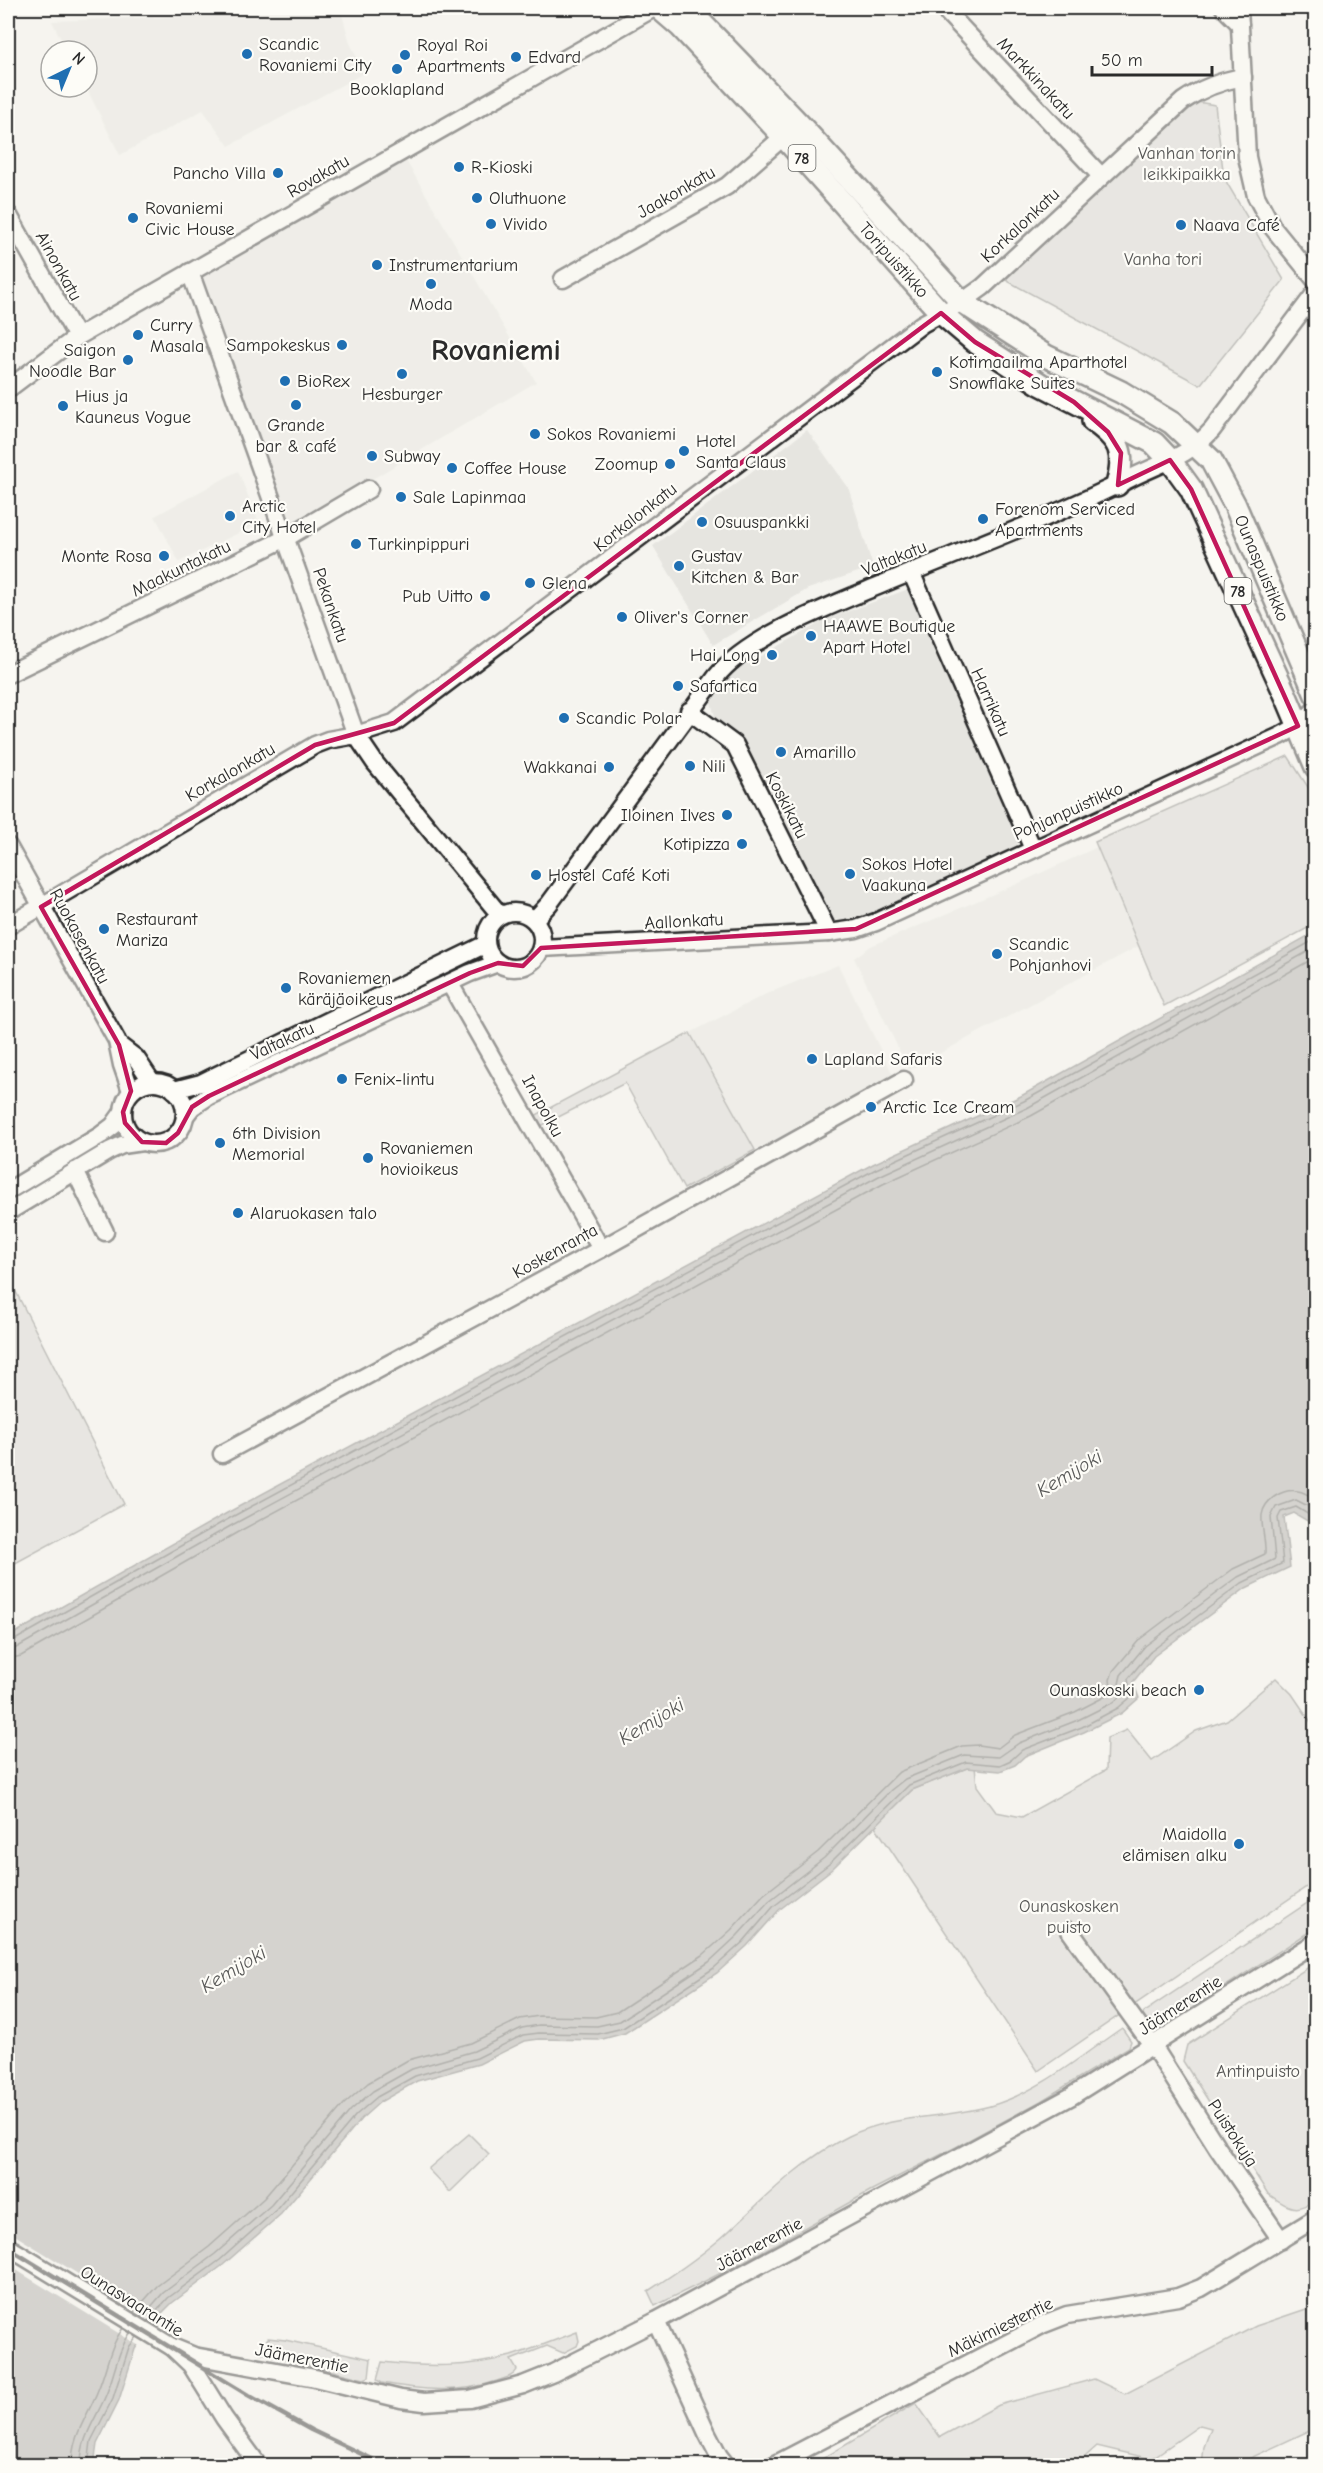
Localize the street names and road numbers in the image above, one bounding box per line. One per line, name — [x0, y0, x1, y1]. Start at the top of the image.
street label: Markkinakatu — [992, 33, 1079, 124]
road number: 78 — [788, 145, 816, 171]
street label: Rovakatu — [283, 150, 353, 203]
street label: Jaakonkatu — [634, 162, 719, 223]
street label: Korkalonkatu — [977, 184, 1064, 267]
street label: Toripuistikko — [854, 218, 933, 303]
street label: Ainonkatu — [31, 228, 86, 305]
street label: Korkalonkatu — [590, 478, 681, 556]
street label: Ounaspuistikko — [1230, 512, 1293, 625]
street label: Maakuntakatu — [128, 535, 234, 601]
street label: Valtakatu — [859, 536, 930, 581]
street label: Pekankatu — [308, 565, 353, 645]
road number: 78 — [1224, 578, 1252, 604]
street label: Harrikatu — [966, 665, 1015, 740]
street label: Korkalonkatu — [182, 738, 279, 806]
street label: Koskikatu — [761, 769, 812, 842]
street label: Pohjanpuistikko — [1010, 778, 1126, 845]
street label: Ruokasenkatu — [45, 885, 114, 987]
street label: Aallonkatu — [644, 909, 724, 934]
street label: Valtakatu — [247, 1018, 317, 1065]
street label: Inapolku — [517, 1072, 568, 1141]
street label: Koskenranta — [509, 1219, 602, 1283]
street label: Jäämerentie — [1135, 1971, 1226, 2040]
street label: Puistokuja — [1203, 2095, 1262, 2171]
street label: Jäämerentie — [712, 2213, 806, 2276]
street label: Ounasvaarantie — [76, 2261, 187, 2341]
street label: Mäkimiestentie — [944, 2293, 1056, 2362]
street label: Jäämerentie — [253, 2339, 350, 2378]

